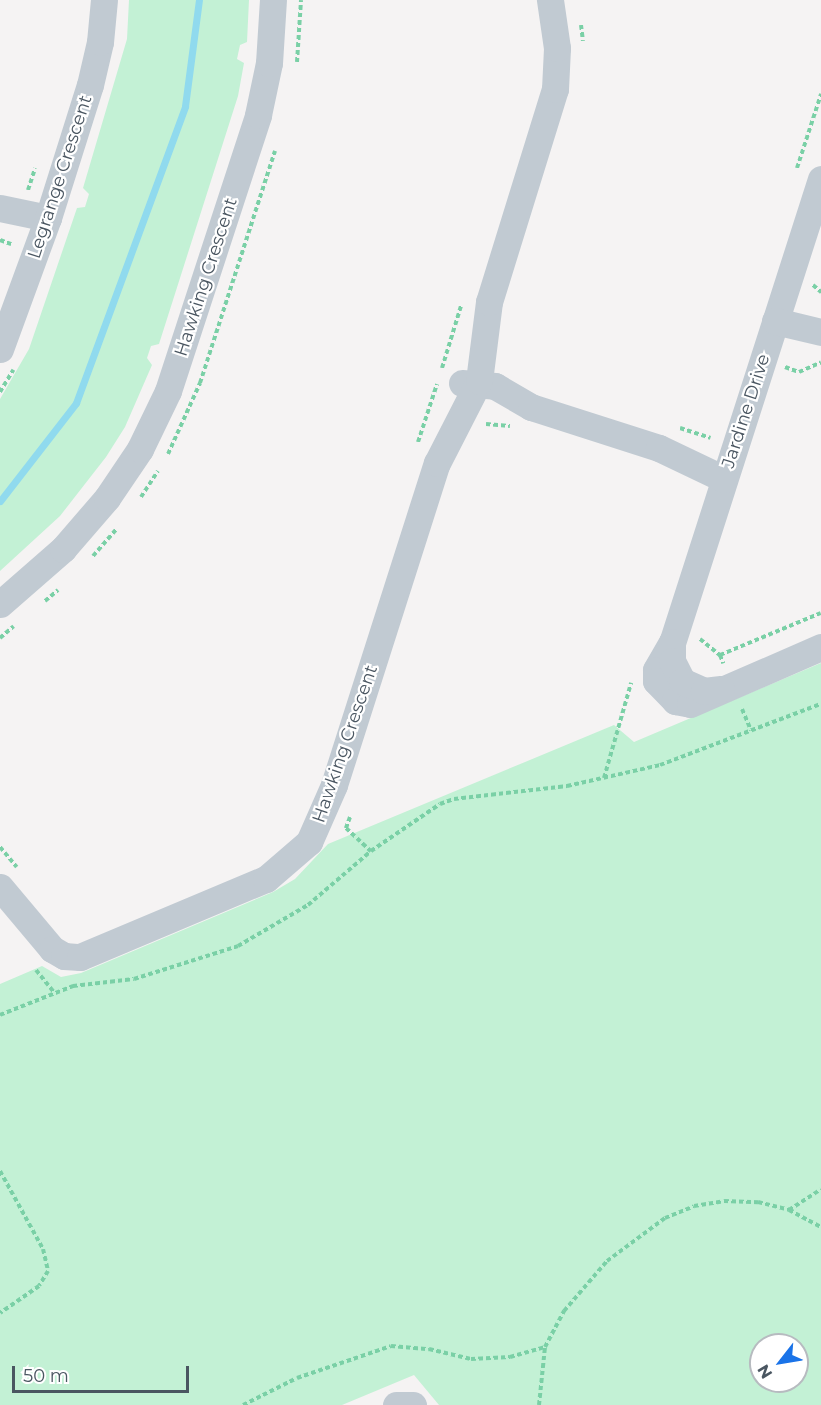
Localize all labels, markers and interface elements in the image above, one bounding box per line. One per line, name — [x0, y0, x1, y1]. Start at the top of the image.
street label: Legrange Crescent — [23, 93, 97, 261]
street label: Hawking Crescent — [170, 195, 242, 359]
street label: Jardine Drive — [717, 351, 775, 471]
street label: Hawking Crescent — [308, 662, 382, 826]
north arrow — [749, 1333, 809, 1393]
scale bar — [15, 1354, 192, 1392]
text: N — [753, 1361, 776, 1382]
text: 50 m — [23, 1365, 69, 1387]

